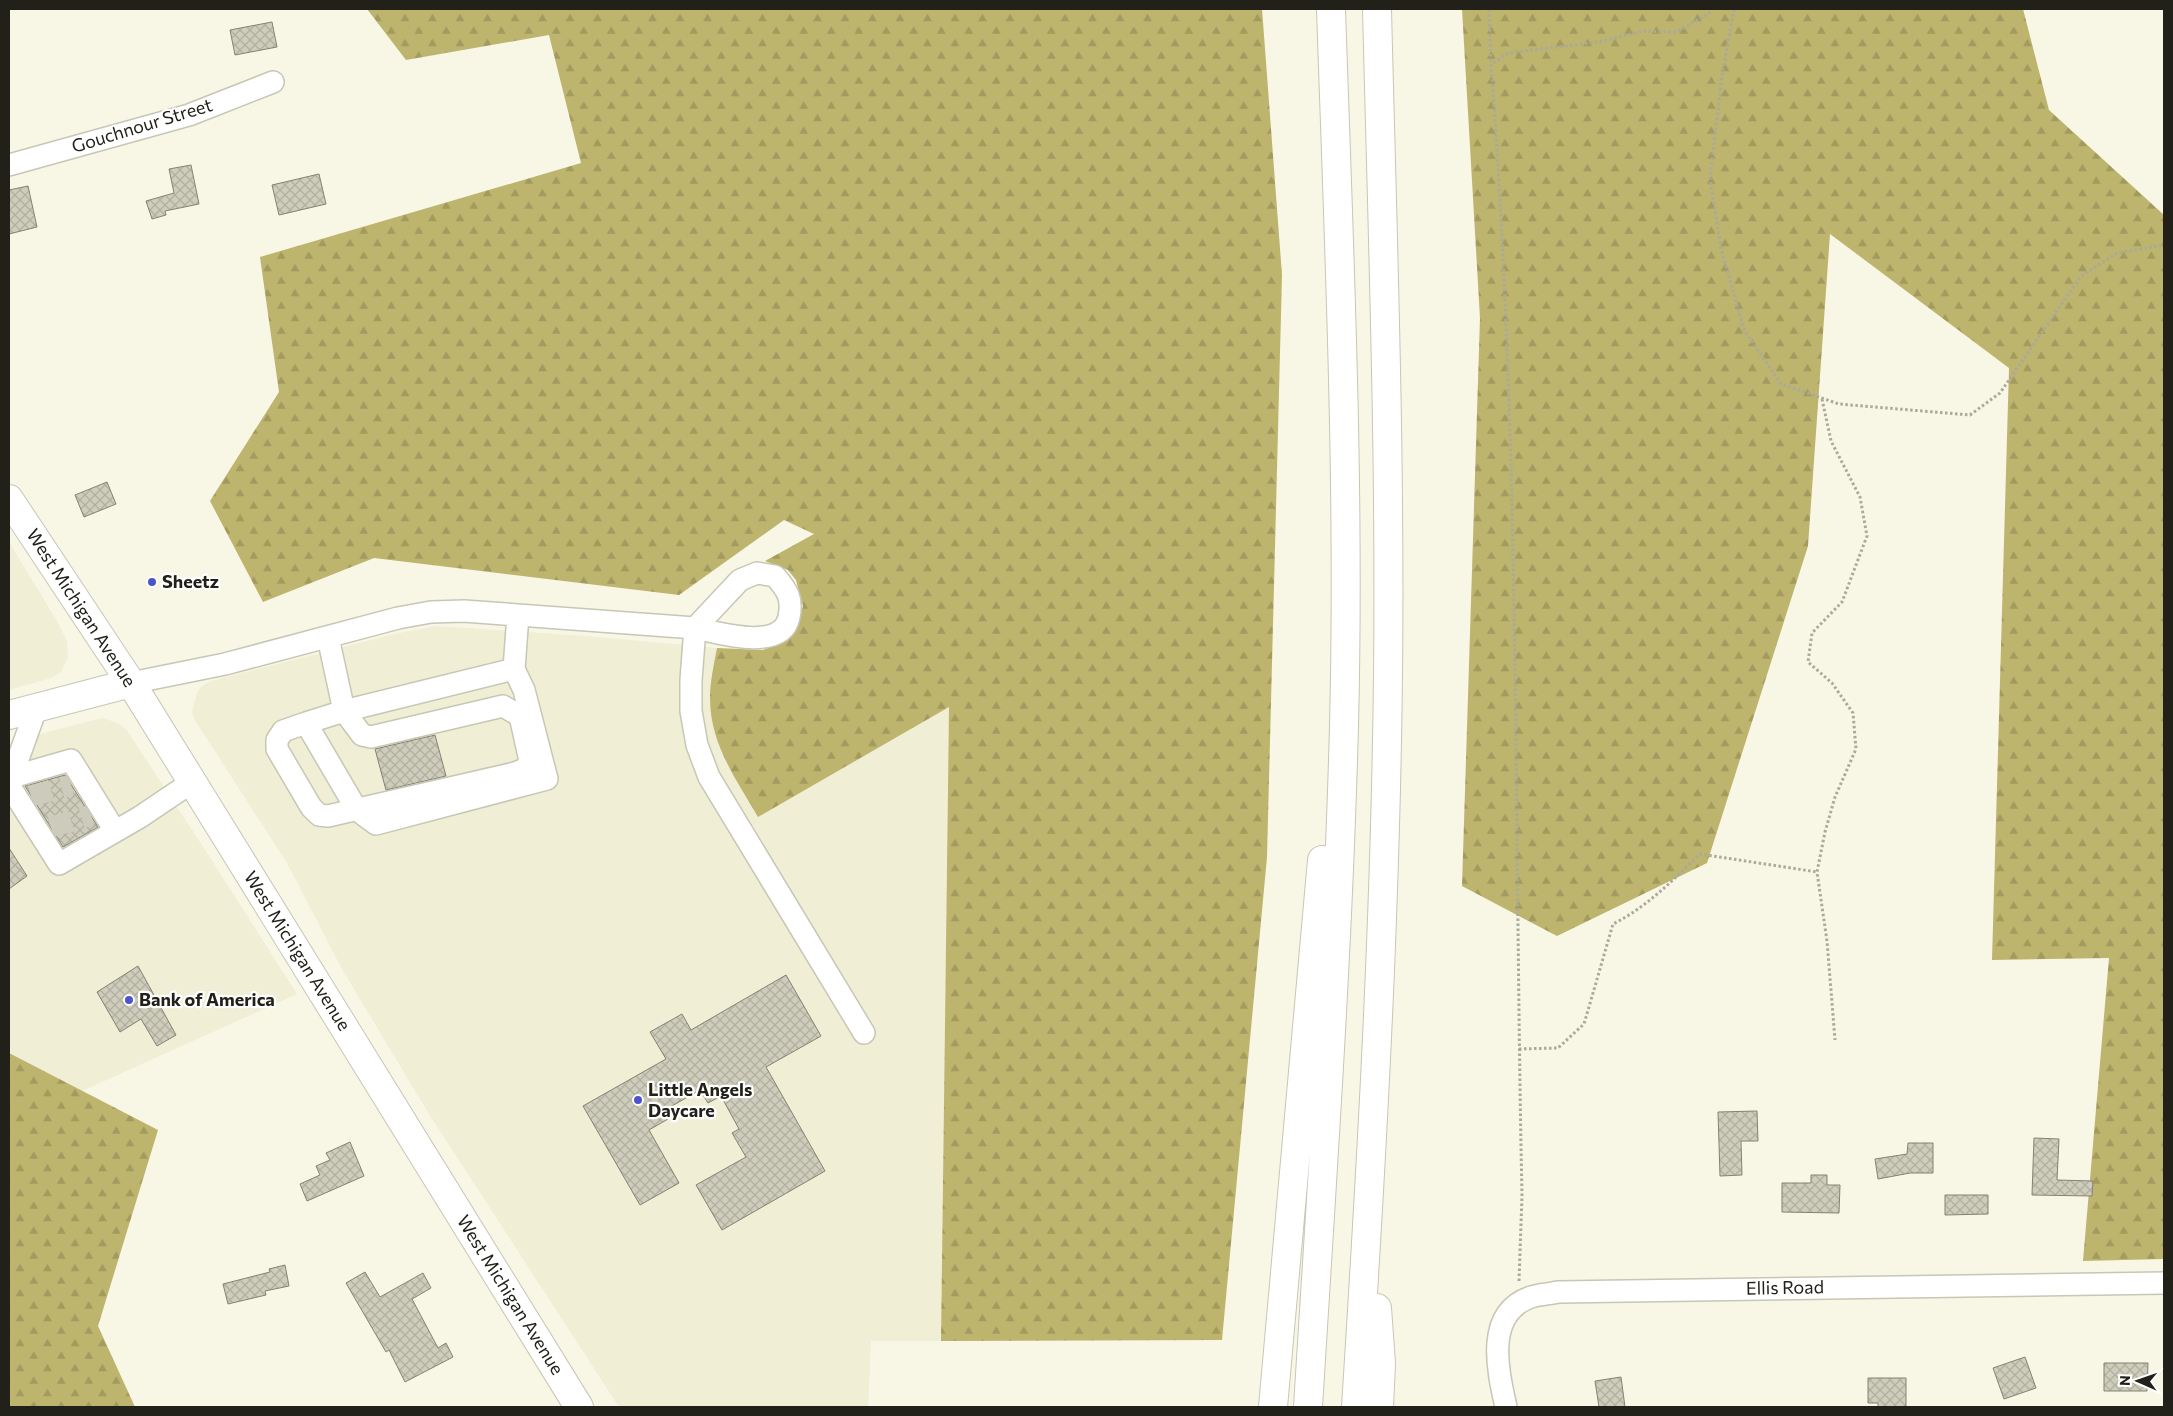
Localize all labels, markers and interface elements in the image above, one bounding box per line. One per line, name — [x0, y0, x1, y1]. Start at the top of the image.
street label: Gouchnour Street — [69, 93, 215, 157]
street label: West Michigan Avenue — [22, 524, 141, 691]
place label: Sheetz — [162, 570, 219, 592]
marker: Sheetz — [146, 576, 158, 588]
street label: West Michigan Avenue — [240, 867, 356, 1034]
place label: Bank of America — [139, 988, 275, 1010]
marker: Bank of America — [123, 994, 135, 1006]
place label: Little Angels Daycare — [648, 1078, 752, 1121]
marker: Little Angels Daycare — [632, 1094, 644, 1106]
street label: West Michigan Avenue — [453, 1211, 569, 1378]
street label: Ellis Road — [1746, 1275, 1824, 1299]
north arrow — [2113, 1356, 2163, 1406]
text: N — [2116, 1375, 2133, 1386]

